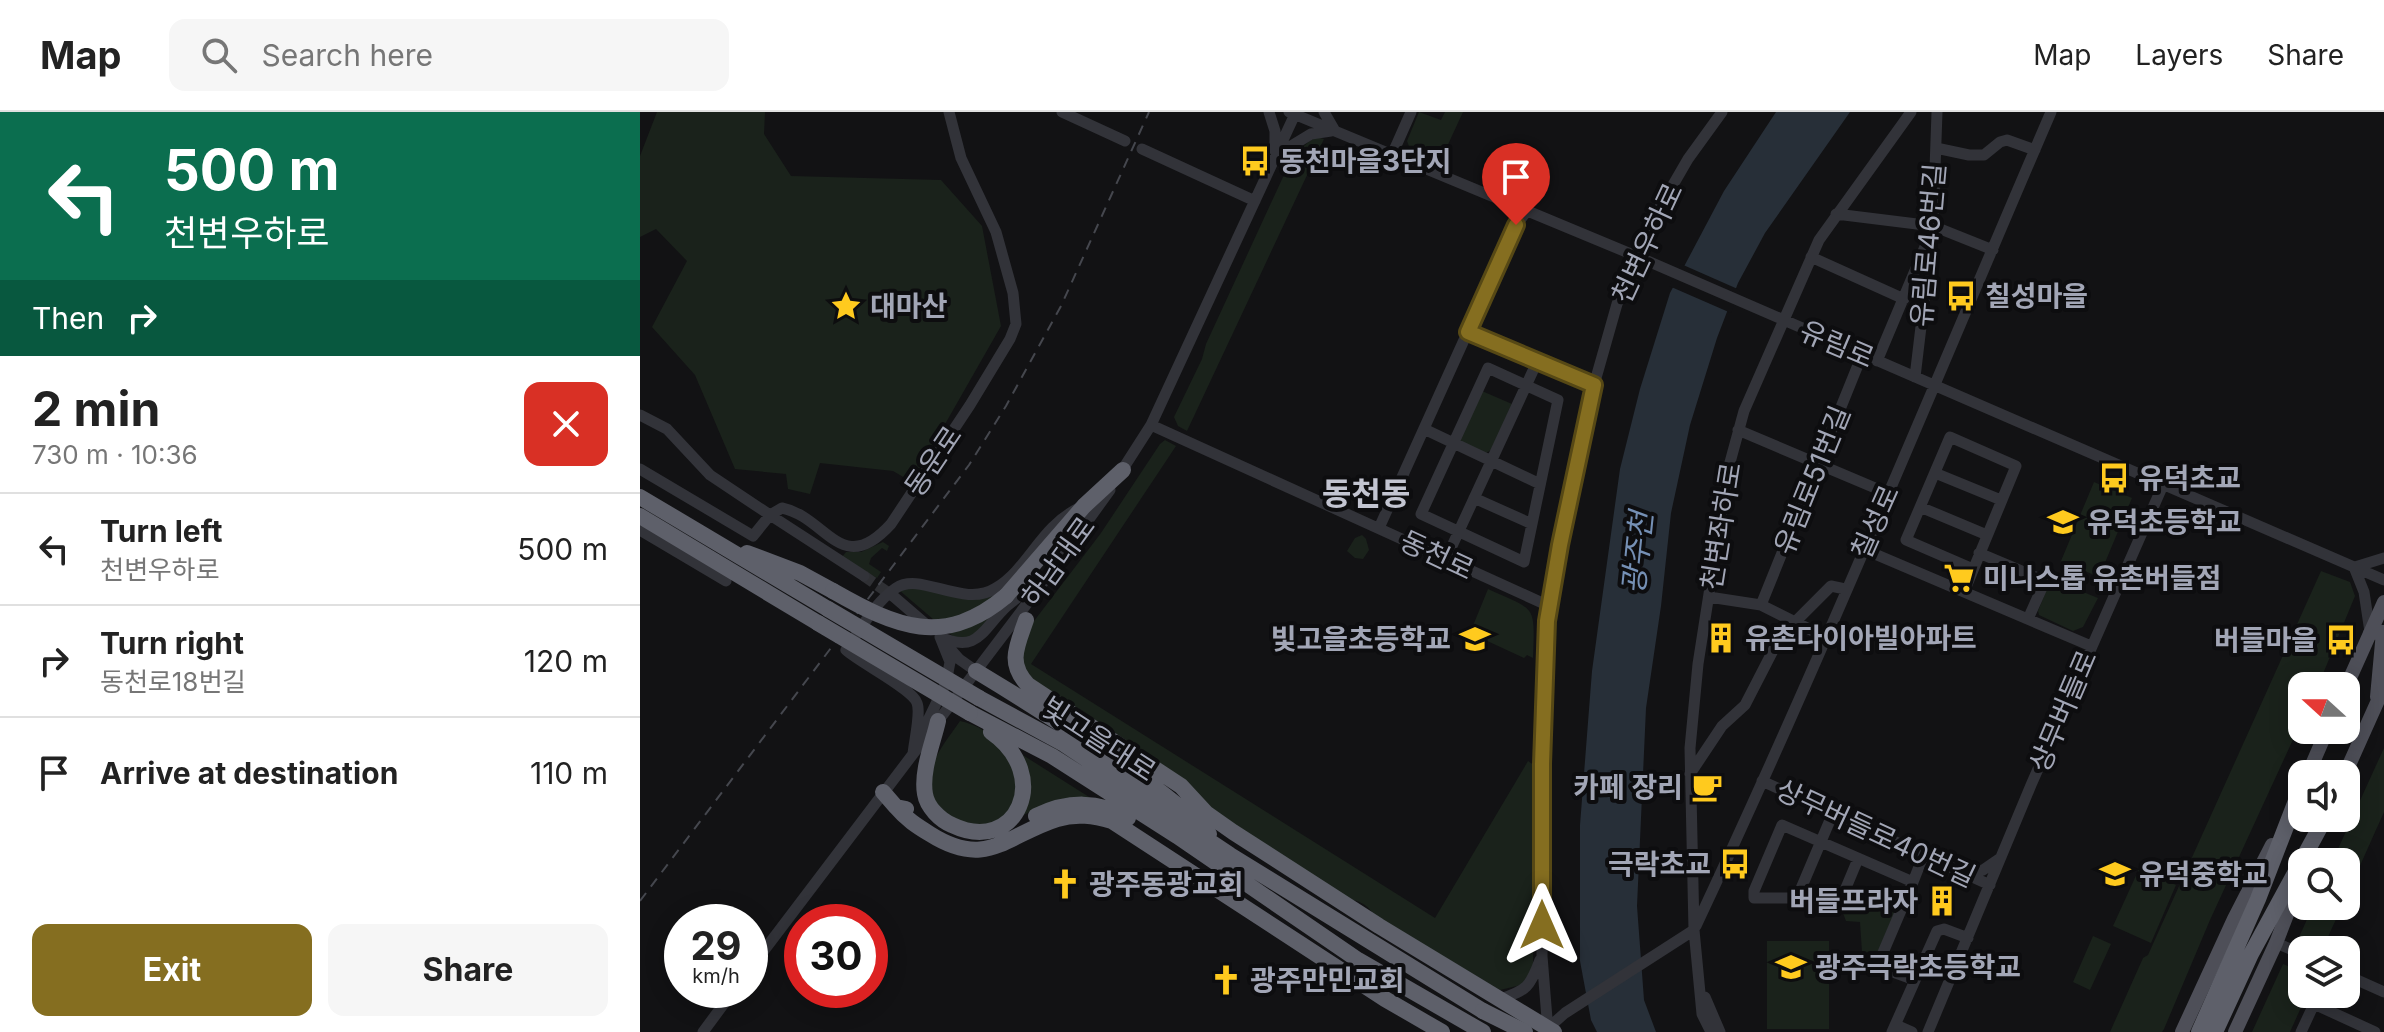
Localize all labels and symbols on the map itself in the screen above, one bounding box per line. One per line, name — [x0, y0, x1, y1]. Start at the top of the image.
pin — [1482, 143, 1550, 225]
bus stop icon: 동천마을3단지 — [1238, 144, 1272, 178]
place label: 동천마을3단지 — [1279, 144, 1452, 178]
street label: 유림로46번길 — [1904, 162, 1952, 328]
street label: 천변우하로 — [1604, 177, 1690, 309]
bus stop icon: 칠성마을 — [1944, 279, 1978, 313]
place label: 칠성마을 — [1985, 279, 2088, 313]
place icon: 대마산 — [829, 289, 863, 323]
place label: 대마산 — [870, 289, 948, 323]
street label: 유림로 — [1795, 313, 1879, 375]
street label: 유림로51번길 — [1767, 401, 1857, 559]
street label: 동운로 — [897, 419, 969, 503]
street label: 천변좌하로 — [1694, 460, 1748, 592]
bus stop icon: 유덕초교 — [2097, 461, 2131, 495]
place label: 유덕초교 — [2138, 461, 2241, 495]
district label: 동천동 — [1322, 474, 1410, 513]
street label: 칠성로 — [1844, 480, 1906, 564]
school or university icon: 유덕초등학교 — [2046, 505, 2080, 539]
place label: 유덕초등학교 — [2087, 505, 2242, 539]
water label: 광주천 — [1615, 506, 1660, 596]
street label: 하남대로 — [1014, 510, 1102, 614]
street label: 동천로 — [1395, 523, 1479, 587]
supermarket icon: 미니스톱 유촌버들점 — [1942, 561, 1976, 595]
place label: 미니스톱 유촌버들점 — [1983, 561, 2221, 595]
building icon: 유촌다이아빌아파트 — [1704, 621, 1738, 655]
place label: 유촌다이아빌아파트 — [1745, 621, 1977, 655]
place label: 빛고을초등학교 — [1271, 622, 1451, 656]
school or university icon: 빛고을초등학교 — [1458, 622, 1492, 656]
place label: 버들마을 — [2214, 623, 2317, 657]
bus stop icon: 버들마을 — [2324, 623, 2358, 657]
street label: 상무버들로 — [2022, 645, 2104, 777]
north arrow — [2288, 672, 2360, 744]
street label: 빛고을대로 — [1036, 690, 1162, 788]
place label: 카페 장리 — [1573, 770, 1683, 804]
cafe icon: 카페 장리 — [1690, 770, 1724, 804]
street label: 상무버들로40번길 — [1771, 772, 1981, 894]
place label: 극락초교 — [1608, 847, 1711, 881]
bus stop icon: 극락초교 — [1718, 847, 1752, 881]
school or university icon: 유덕중학교 — [2098, 857, 2132, 891]
place label: 유덕중학교 — [2139, 857, 2268, 891]
church icon: 광주동광교회 — [1048, 867, 1082, 901]
place label: 광주동광교회 — [1089, 867, 1244, 901]
position arrow — [1500, 883, 1584, 967]
place label: 버들프라자 — [1789, 884, 1918, 918]
building icon: 버들프라자 — [1925, 884, 1959, 918]
speed limit sign: 30 — [784, 904, 888, 1008]
school or university icon: 광주극락초등학교 — [1774, 950, 1808, 984]
place label: 광주극락초등학교 — [1815, 950, 2021, 984]
church icon: 광주만민교회 — [1209, 963, 1243, 997]
place label: 광주만민교회 — [1250, 963, 1405, 997]

